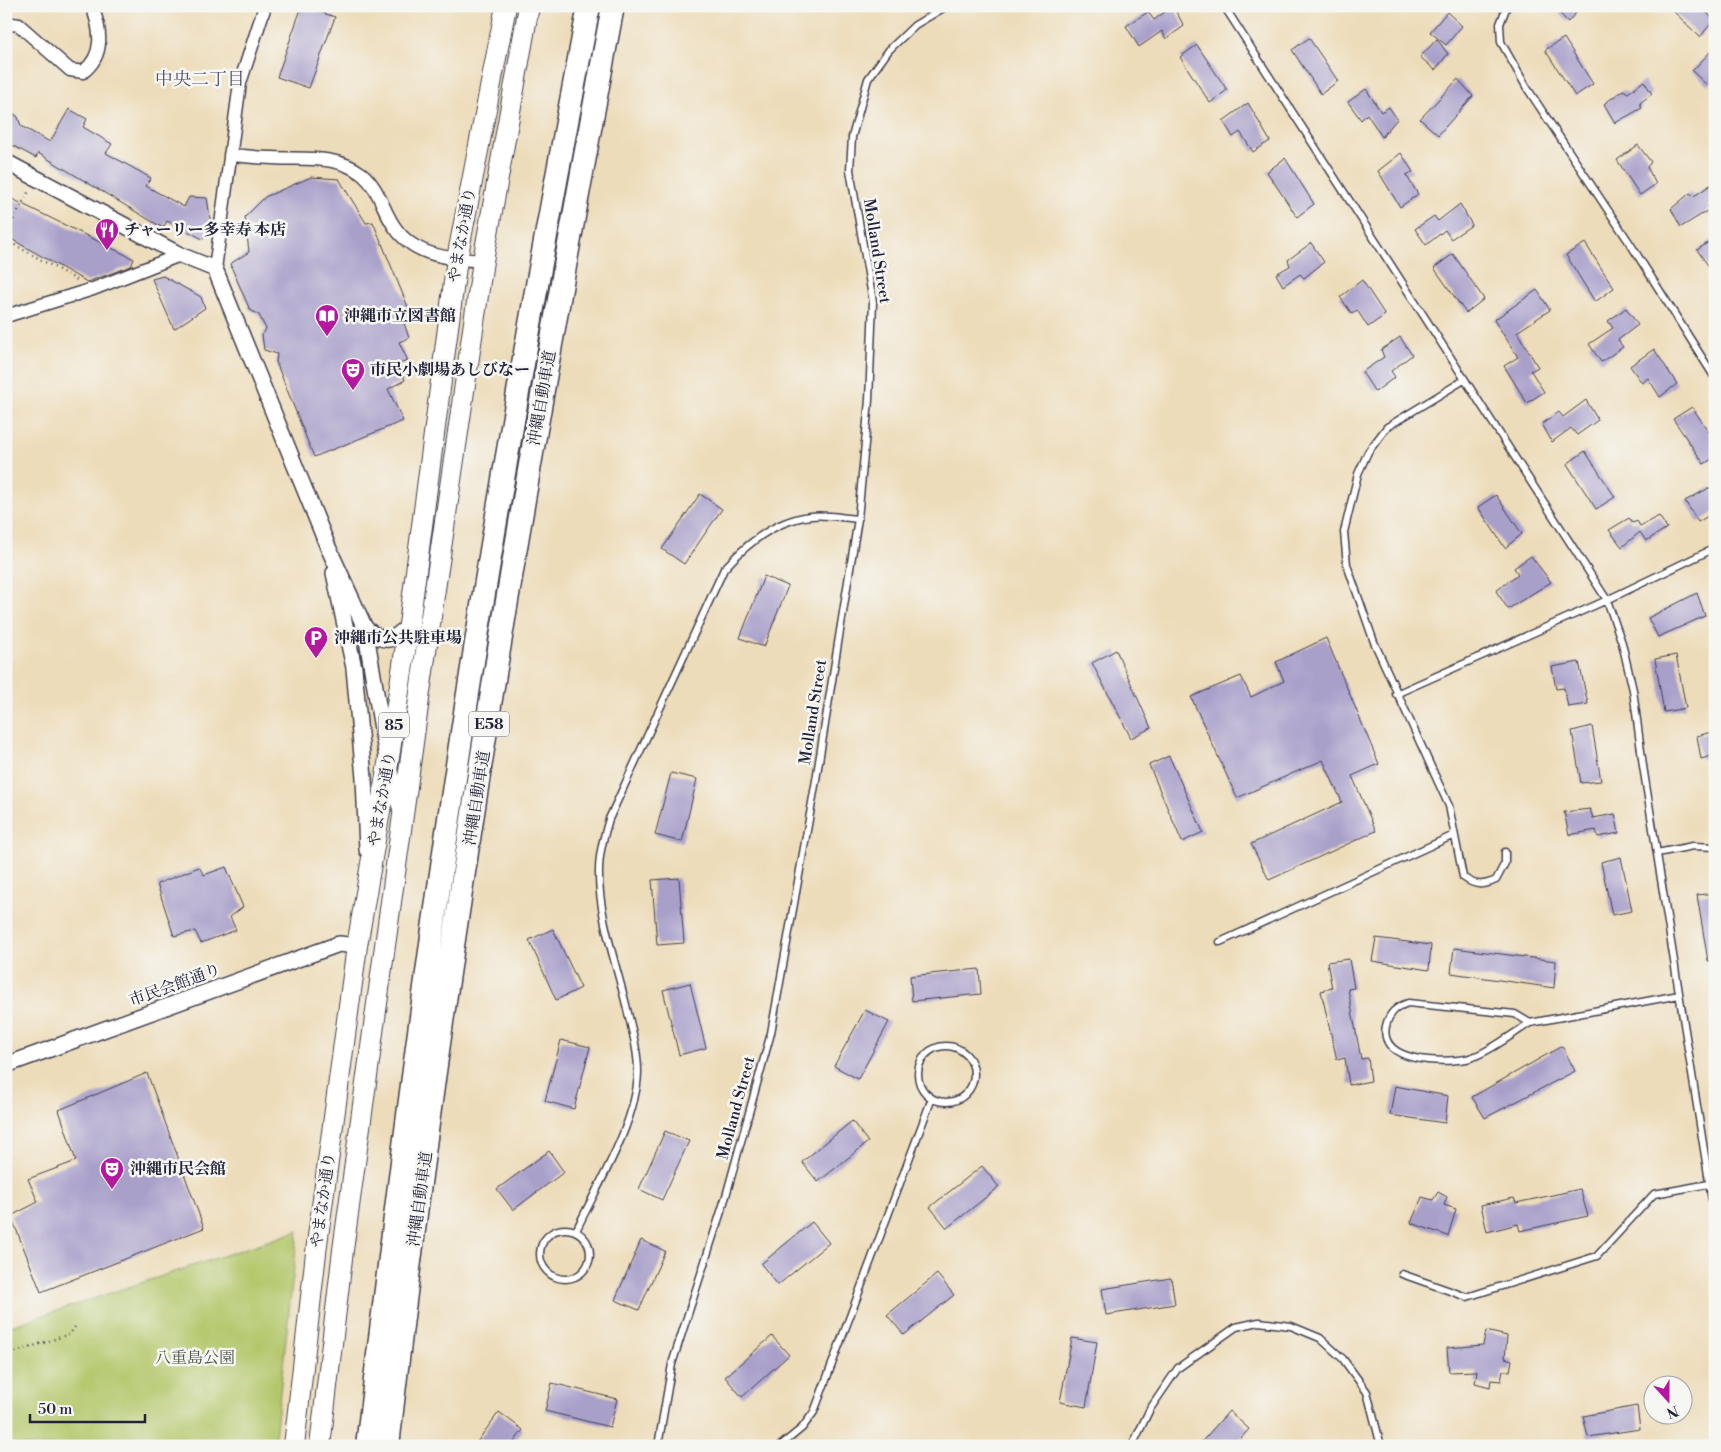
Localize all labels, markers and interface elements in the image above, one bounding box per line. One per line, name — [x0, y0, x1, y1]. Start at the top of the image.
district label: 中央二丁目 — [155, 68, 245, 91]
street label: やまなか通り — [444, 186, 480, 284]
street label: Molland Street — [859, 197, 895, 305]
restaurant icon: チャーリー多幸寿 本店 — [94, 217, 120, 251]
place label: チャーリー多幸寿 本店 — [124, 220, 286, 240]
library icon: 沖縄市立図書館 — [314, 303, 340, 337]
place label: 沖縄市立図書館 — [344, 306, 456, 326]
street label: 沖縄自動車道 — [524, 349, 560, 447]
theatre icon: 市民小劇場あしびなー — [340, 357, 366, 391]
place label: 市民小劇場あしびなー — [370, 360, 530, 380]
parking icon: 沖縄市公共駐車場 — [303, 625, 329, 659]
place label: 沖縄市公共駐車場 — [334, 628, 462, 648]
street label: Molland Street — [795, 658, 831, 766]
road number: 85 — [379, 712, 409, 738]
road number: E58 — [469, 712, 509, 736]
street label: 沖縄自動車道 — [460, 749, 494, 847]
street label: やまなか通り — [364, 750, 400, 848]
street label: 市民会館通り — [126, 959, 224, 1011]
street label: Molland Street — [713, 1054, 759, 1162]
street label: 沖縄自動車道 — [403, 1150, 437, 1248]
street label: やまなか通り — [306, 1151, 340, 1249]
theatre icon: 沖縄市民会館 — [99, 1156, 125, 1190]
place label: 沖縄市民会館 — [130, 1159, 226, 1179]
park label: 八重島公園 — [155, 1348, 235, 1368]
north arrow — [1644, 1374, 1694, 1424]
scale bar — [30, 1392, 145, 1424]
text: 50 m — [38, 1400, 72, 1419]
text: N — [1664, 1401, 1681, 1422]

